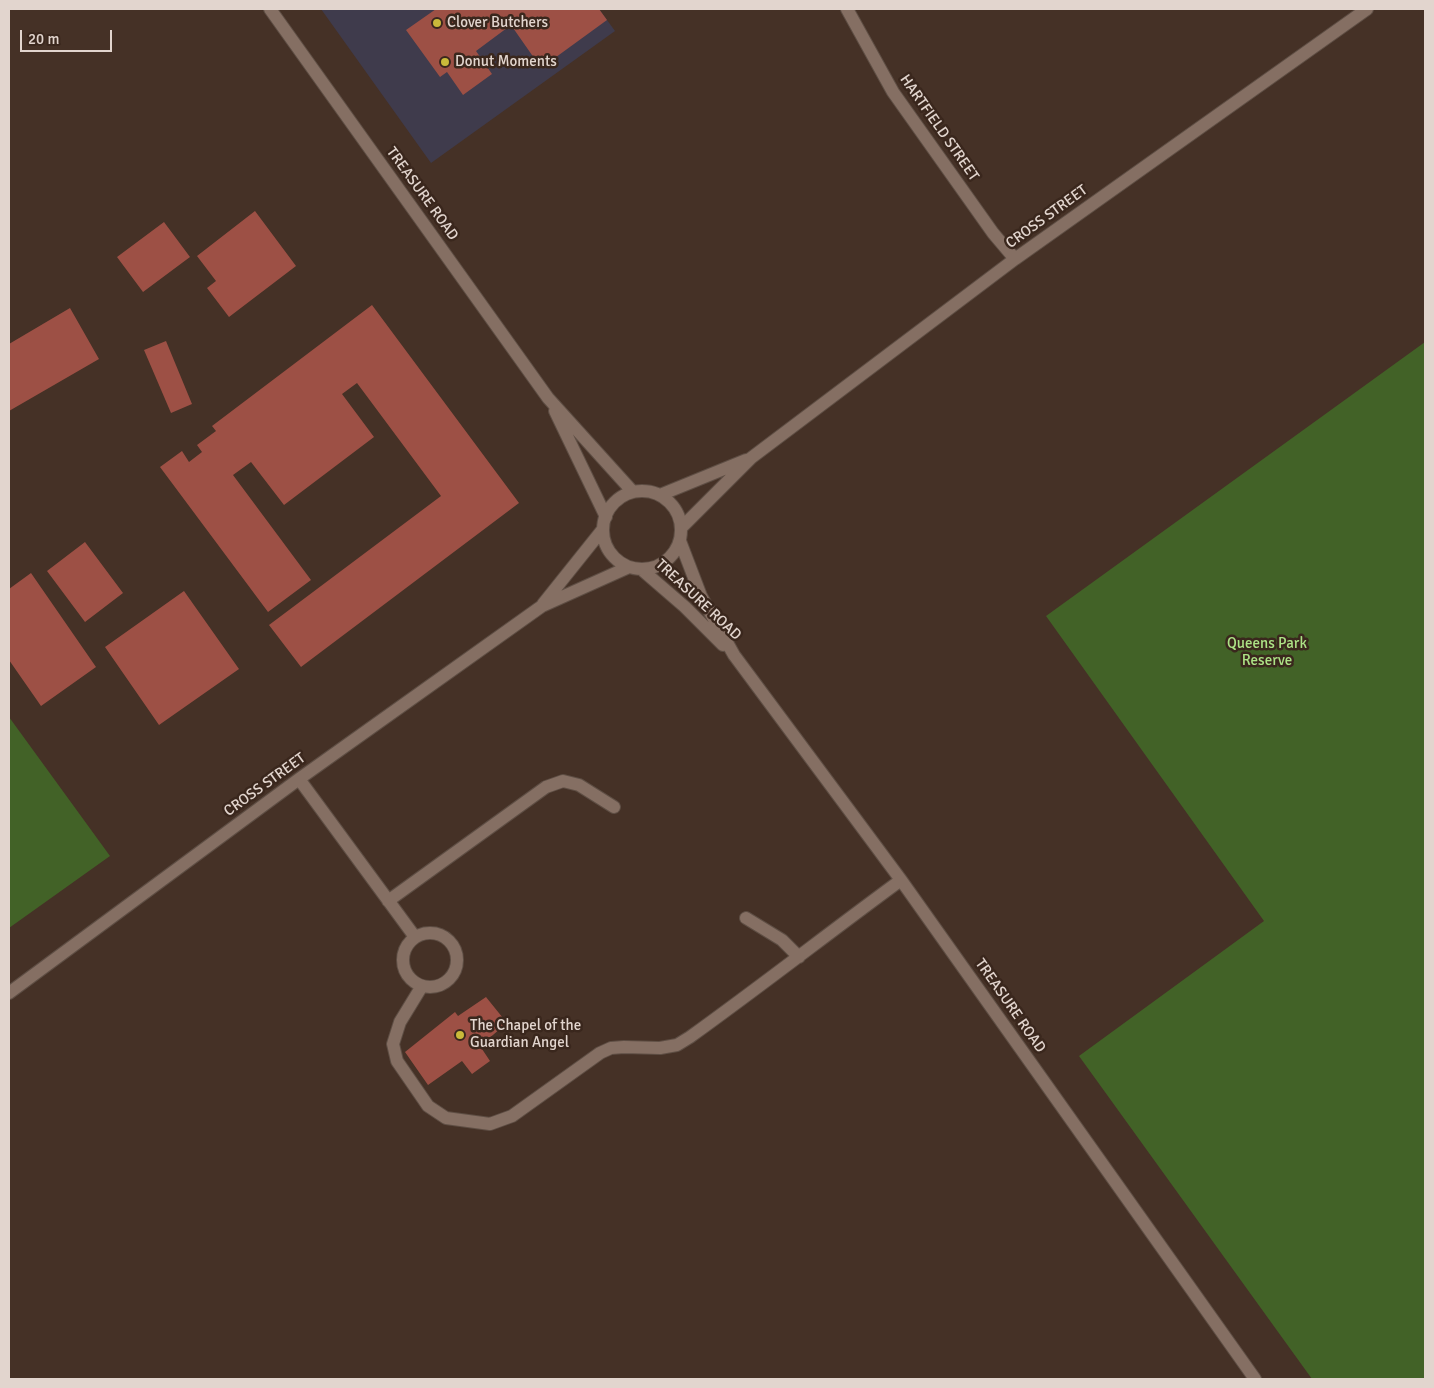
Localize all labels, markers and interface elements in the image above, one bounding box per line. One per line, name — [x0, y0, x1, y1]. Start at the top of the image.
place label: Clover Butchers — [447, 14, 548, 32]
marker: Clover Butchers — [431, 17, 443, 29]
scale bar — [22, 20, 115, 52]
text: 20 m — [28, 30, 59, 48]
place label: Donut Moments — [455, 53, 557, 71]
marker: Donut Moments — [439, 56, 451, 68]
street label: HARTFIELD STREET — [896, 71, 982, 185]
street label: TREASURE ROAD — [382, 144, 462, 244]
street label: CROSS STREET — [1003, 181, 1091, 253]
street label: TREASURE ROAD — [651, 556, 745, 644]
park label: Queens Park Reserve — [1227, 635, 1307, 670]
street label: CROSS STREET — [221, 749, 309, 821]
street label: TREASURE ROAD — [971, 956, 1049, 1056]
place label: The Chapel of the Guardian Angel — [470, 1017, 581, 1052]
marker: The Chapel of the Guardian Angel — [454, 1029, 466, 1041]

